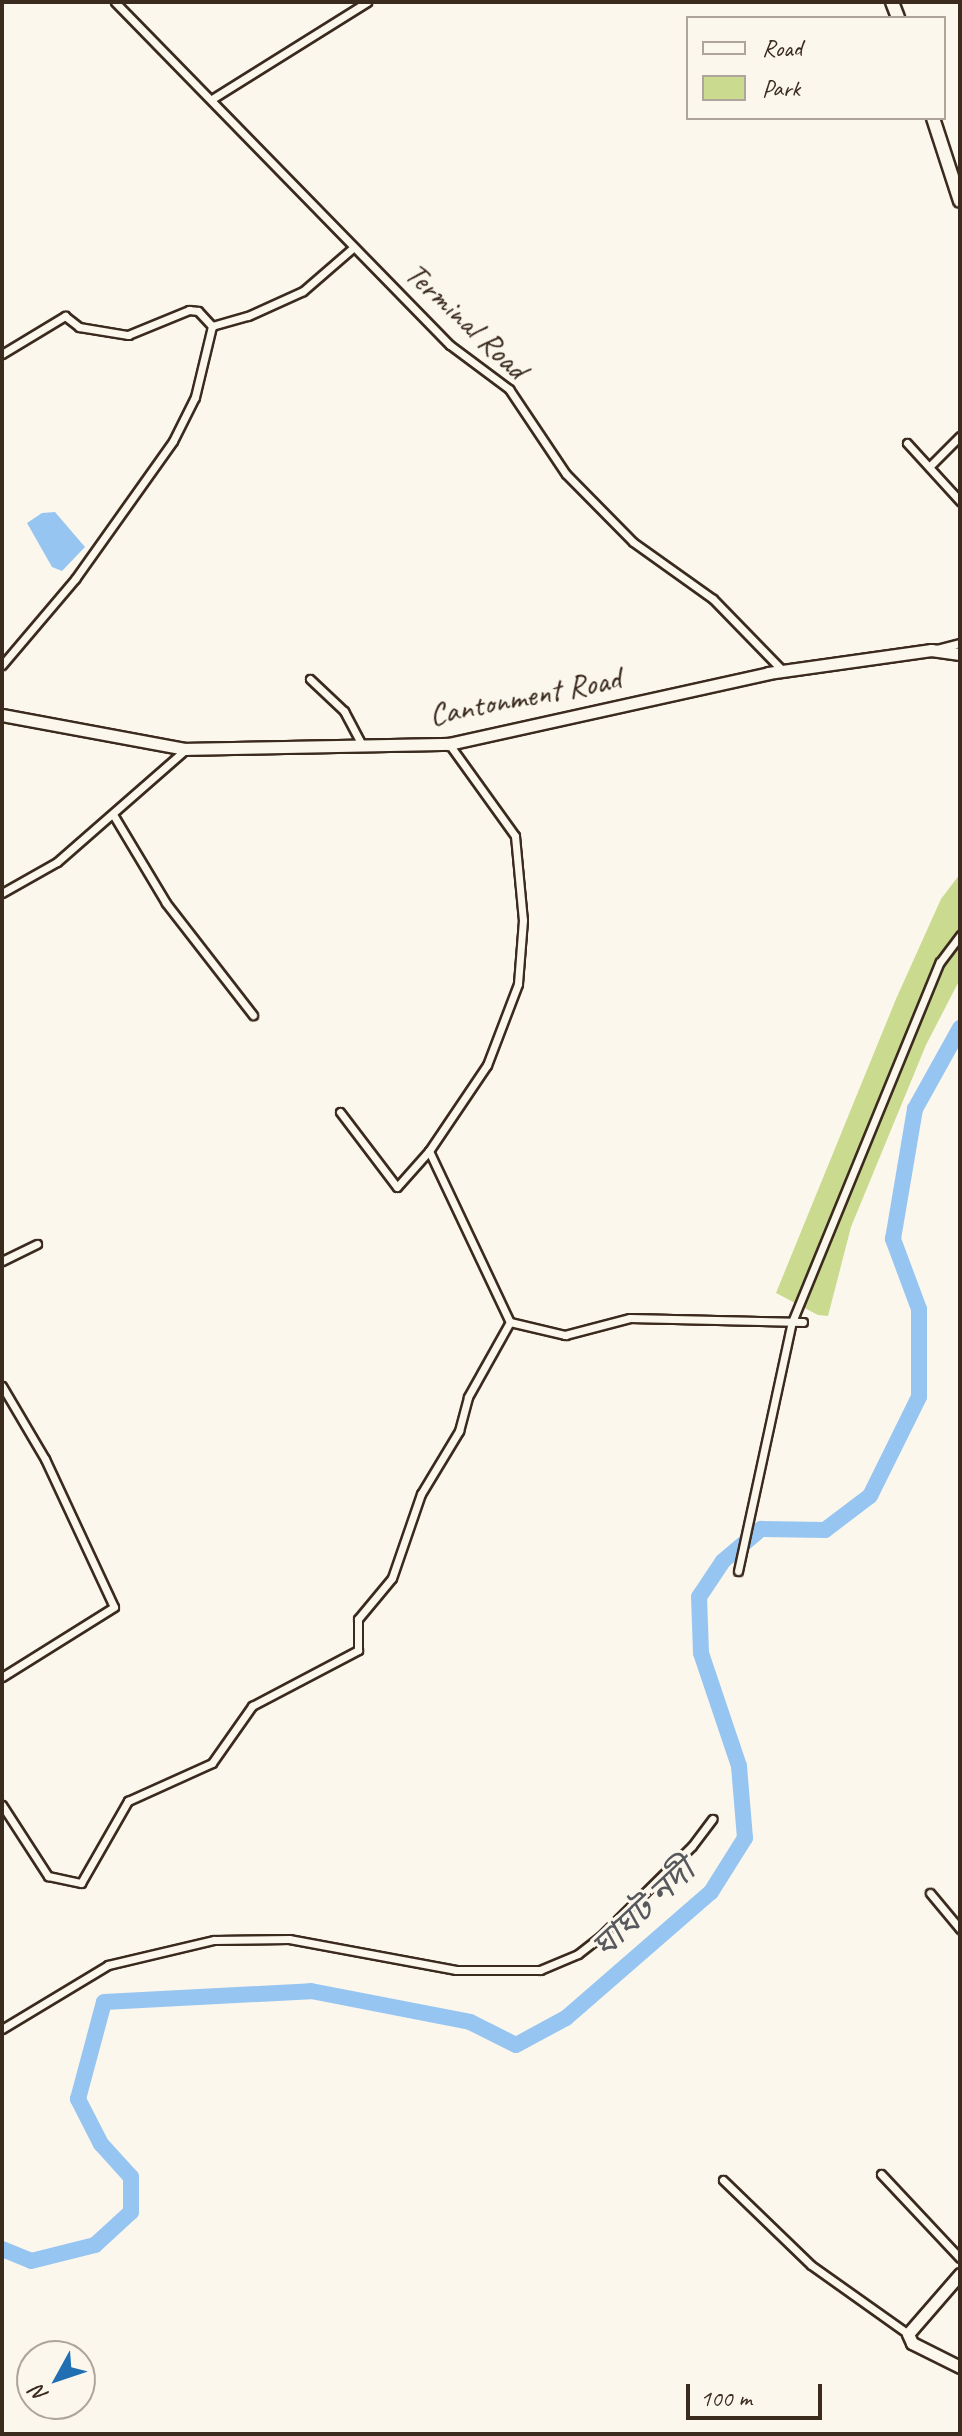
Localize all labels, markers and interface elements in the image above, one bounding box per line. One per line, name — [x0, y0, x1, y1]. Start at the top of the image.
legend — [686, 16, 946, 120]
text: Road — [762, 33, 802, 63]
text: Park — [762, 73, 800, 103]
street label: Terminal Road — [397, 255, 535, 387]
street label: Cantonment Road — [426, 660, 624, 734]
water label: ঘাঘট নদী — [583, 1850, 703, 1966]
north arrow — [16, 2340, 96, 2420]
scale bar — [690, 2368, 826, 2418]
text: N — [24, 2380, 54, 2408]
text: 100 m — [700, 2383, 752, 2413]

